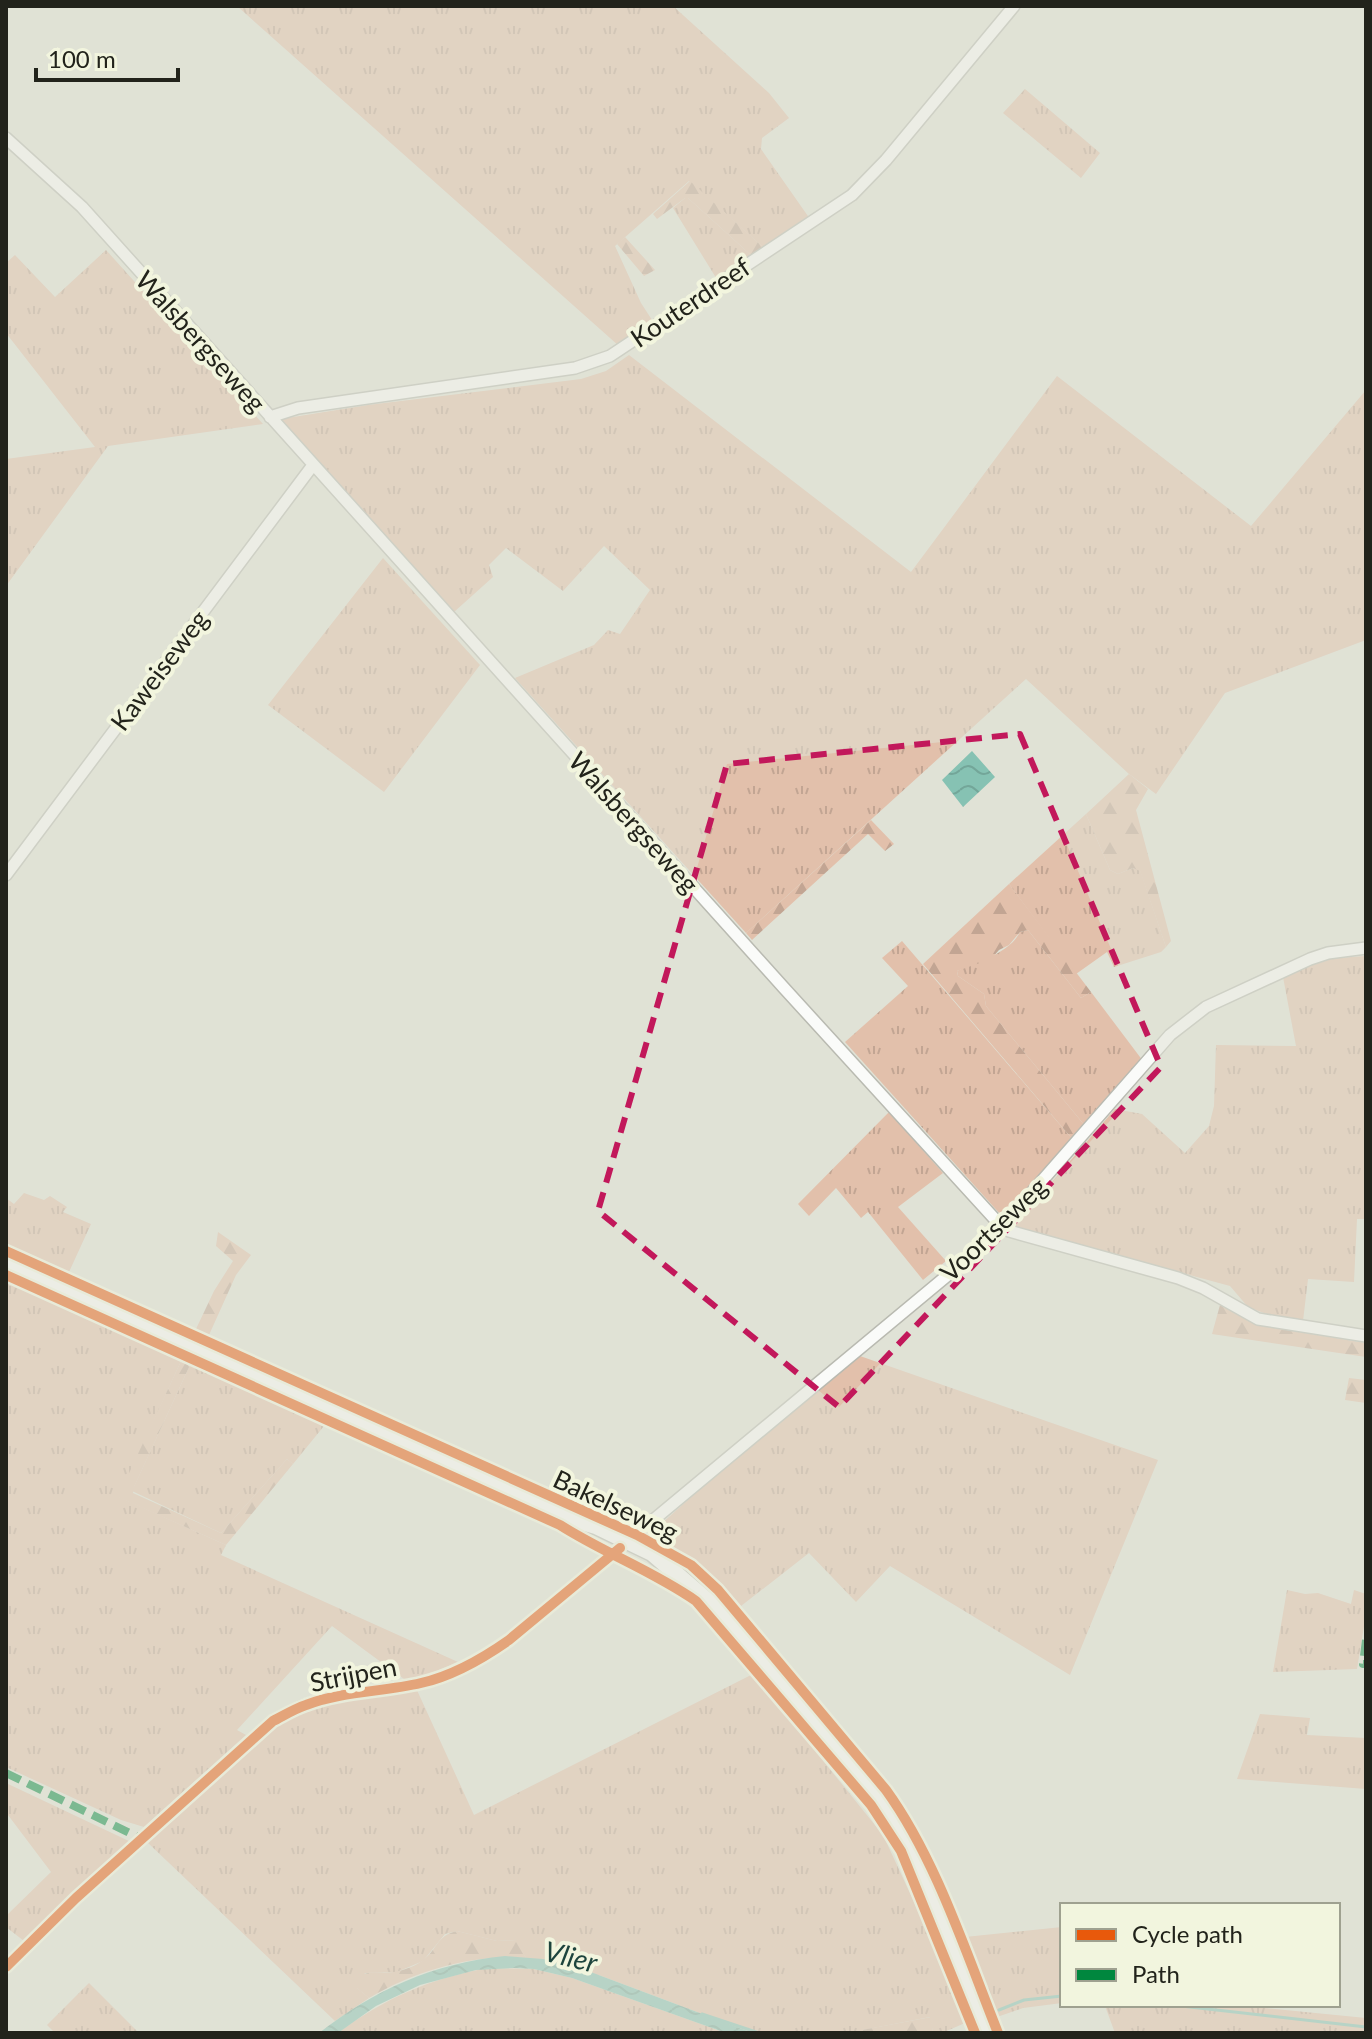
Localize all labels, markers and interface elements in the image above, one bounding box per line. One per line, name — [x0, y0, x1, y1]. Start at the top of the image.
scale bar — [36, 32, 178, 82]
text: 100 m — [48, 44, 116, 73]
street label: Kouterdreef — [624, 250, 756, 354]
street label: Walsbergseweg — [129, 264, 273, 418]
street label: Kaweiseweg — [103, 603, 215, 737]
street label: Walsbergseweg — [562, 745, 706, 899]
street label: Voortseweg — [933, 1170, 1053, 1288]
street label: Bakelseweg — [548, 1462, 684, 1548]
street label: Strijpen — [307, 1650, 399, 1698]
legend — [1060, 1903, 1340, 2007]
text: Cycle path — [1132, 1919, 1243, 1948]
water label: Vlier — [541, 1933, 601, 1979]
text: Path — [1132, 1959, 1180, 1988]

